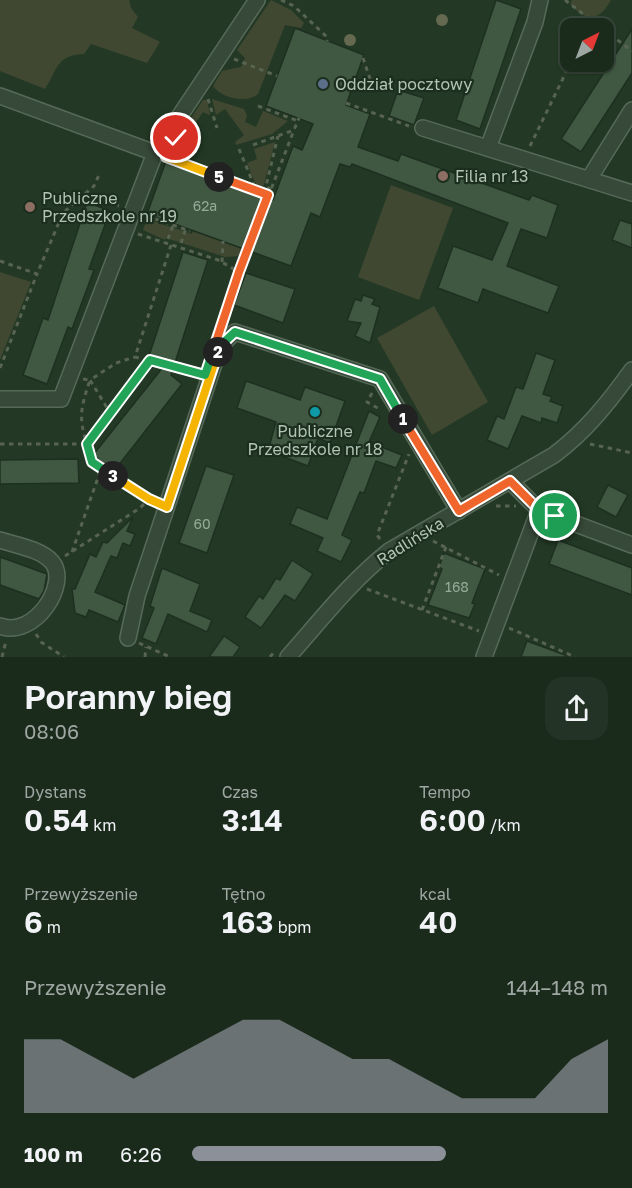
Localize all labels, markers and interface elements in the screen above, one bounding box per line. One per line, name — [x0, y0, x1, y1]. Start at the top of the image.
north arrow — [560, 18, 614, 72]
map controls — [560, 18, 614, 72]
place label: Oddział pocztowy — [335, 74, 472, 94]
marker: Oddział pocztowy — [316, 77, 330, 91]
pin — [150, 112, 201, 163]
icon: check — [159, 121, 192, 154]
pin: 5 — [204, 162, 234, 192]
place label: Filia nr 13 — [455, 166, 528, 186]
text: 5 — [214, 167, 224, 187]
marker: Filia nr 13 — [436, 169, 450, 183]
place label: Publiczne Przedszkole nr 19 — [42, 188, 177, 226]
house number: 62a — [193, 197, 217, 214]
marker: Publiczne Przedszkole nr 19 — [23, 200, 37, 214]
pin: 2 — [203, 337, 233, 367]
text: 2 — [213, 342, 223, 362]
pin: 1 — [388, 404, 418, 434]
marker: Publiczne Przedszkole nr 18 — [308, 405, 322, 419]
text: 1 — [399, 409, 407, 429]
place label: Publiczne Przedszkole nr 18 — [248, 421, 382, 459]
pin: 3 — [98, 461, 128, 491]
text: 3 — [108, 466, 118, 486]
pin — [529, 490, 580, 541]
icon: arrive — [538, 499, 571, 532]
street label: Radlińska — [373, 513, 447, 569]
house number: 60 — [193, 515, 211, 532]
house number: 168 — [445, 578, 469, 595]
text: Poranny bieg — [24, 677, 232, 716]
button: share — [545, 677, 608, 740]
text: 08:06 — [24, 719, 79, 743]
text: Dystans — [24, 782, 86, 802]
text: Czas — [222, 782, 258, 802]
text: Tempo — [419, 782, 471, 802]
text: 0.54 — [24, 802, 89, 838]
text: 3:14 — [222, 802, 283, 838]
text: 6:00 — [419, 802, 486, 838]
text: km — [89, 815, 116, 835]
text: /km — [486, 815, 521, 835]
text: Przewyższenie — [24, 884, 138, 904]
text: Tętno — [222, 884, 265, 904]
text: kcal — [419, 884, 451, 904]
text: 6 — [24, 904, 43, 940]
text: 163 — [222, 904, 274, 940]
text: 40 — [419, 904, 457, 940]
text: m — [43, 917, 61, 937]
text: bpm — [274, 917, 311, 937]
text: Przewyższenie — [24, 975, 166, 999]
text: 144–148 m — [507, 975, 608, 999]
text: 100 m — [24, 1142, 83, 1166]
text: 6:26 — [120, 1142, 162, 1166]

